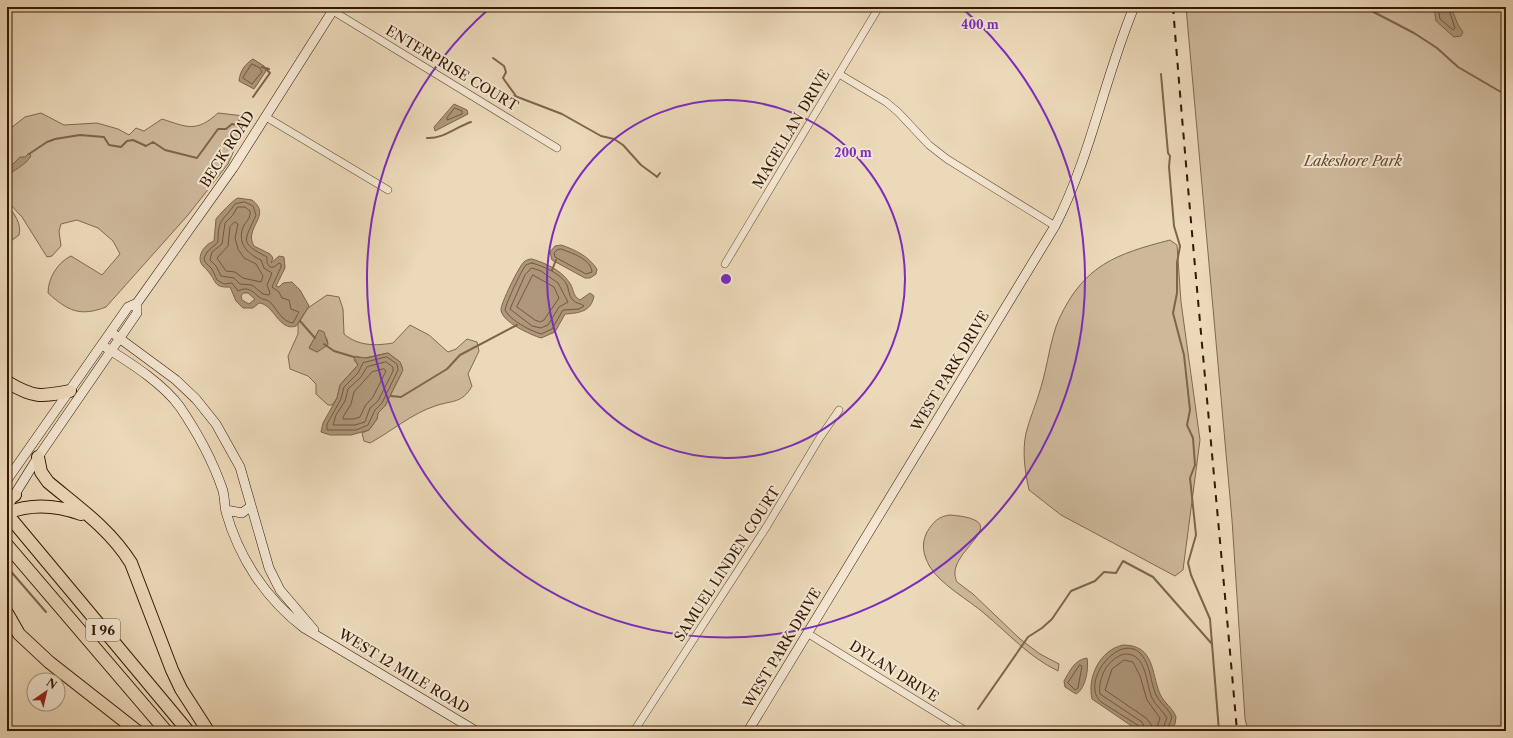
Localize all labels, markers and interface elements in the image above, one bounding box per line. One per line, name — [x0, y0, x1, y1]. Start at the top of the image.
text: 400 m — [961, 17, 999, 32]
street label: ENTERPRISE COURT — [382, 21, 522, 115]
street label: MAGELLAN DRIVE — [748, 66, 834, 192]
street label: BECK ROAD — [196, 107, 258, 191]
text: 200 m — [834, 145, 872, 160]
park label: Lakeshore Park — [1303, 152, 1403, 170]
centre of rings — [719, 272, 733, 286]
street label: WEST PARK DRIVE — [906, 308, 993, 435]
street label: SAMUEL LINDEN COURT — [670, 483, 784, 645]
street label: WEST PARK DRIVE — [738, 585, 825, 712]
road number: I 96 — [86, 619, 120, 641]
street label: WEST 12 MILE ROAD — [334, 624, 473, 717]
street label: DYLAN DRIVE — [846, 636, 942, 706]
north arrow — [26, 672, 66, 712]
text: N — [44, 675, 60, 692]

